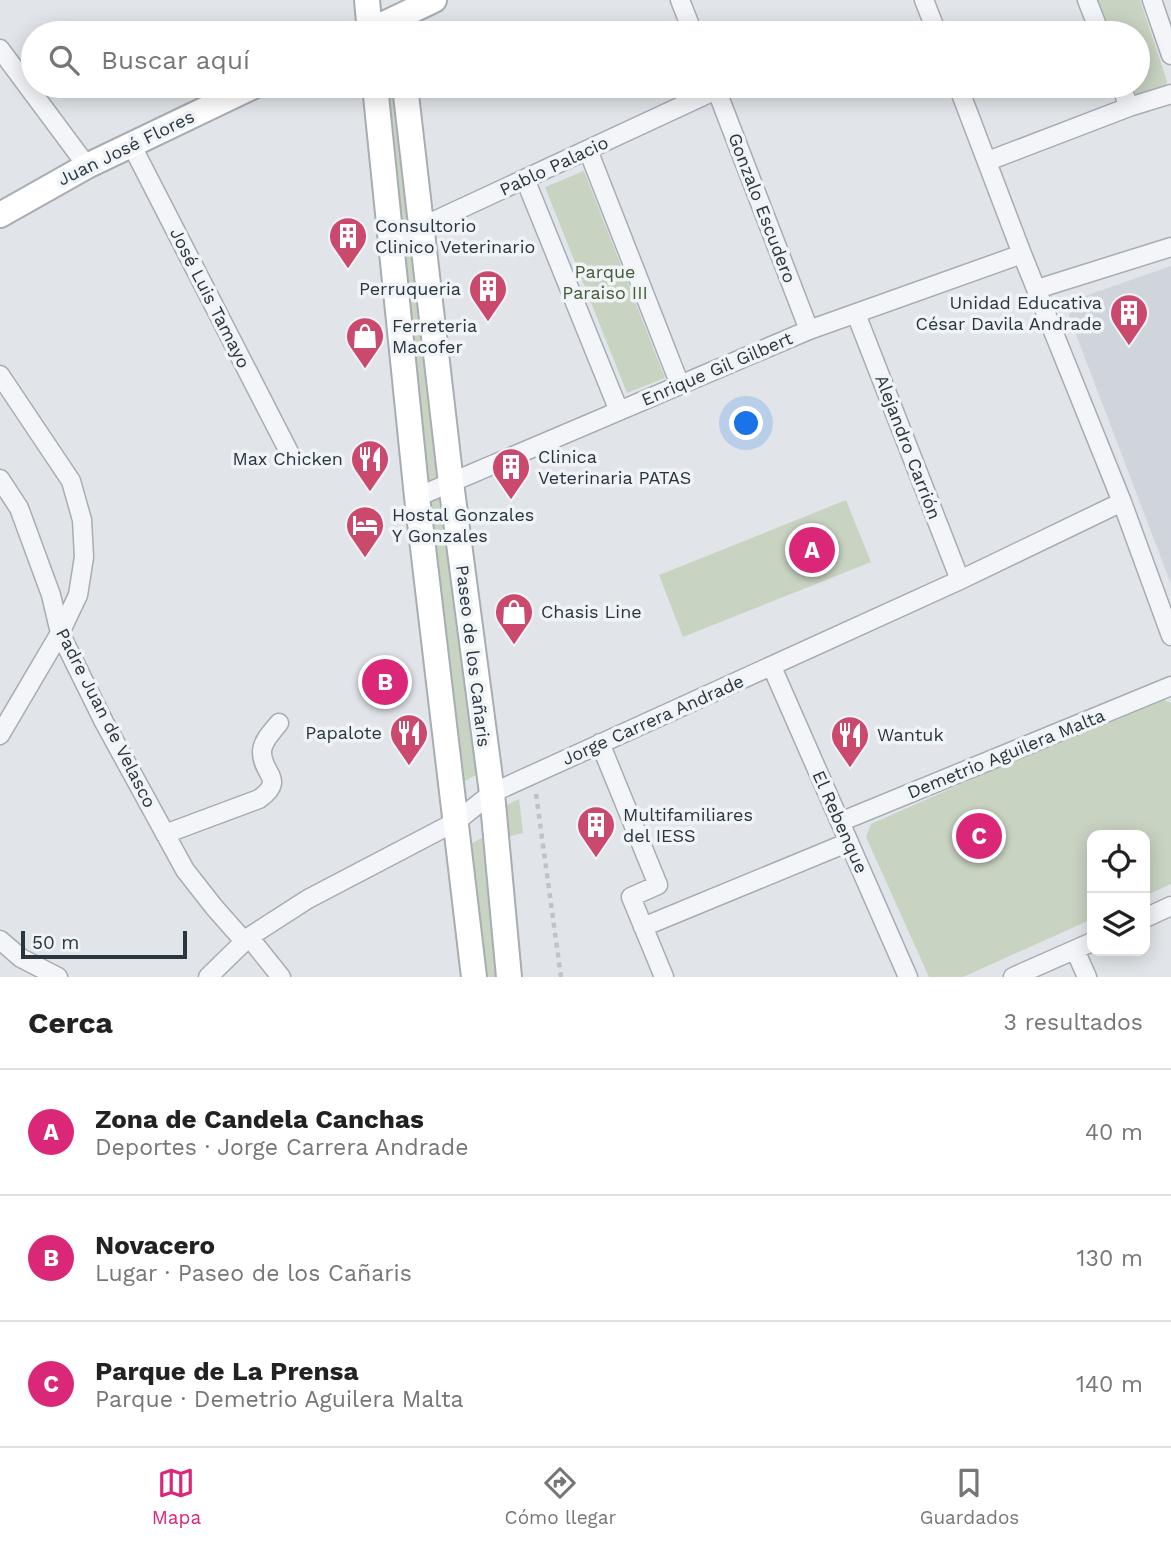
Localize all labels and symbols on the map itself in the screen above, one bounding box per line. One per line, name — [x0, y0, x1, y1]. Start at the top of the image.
street label: Juan José Flores — [54, 105, 197, 190]
street label: Gonzalo Escudero — [724, 130, 801, 286]
street label: Pablo Palacio — [496, 131, 611, 200]
building icon: Consultorio Clinico Veterinario — [327, 215, 369, 270]
place label: Consultorio Clinico Veterinario — [375, 215, 535, 257]
street label: José Luis Tamayo — [166, 224, 255, 371]
park label: Parque Paraiso III — [562, 261, 648, 303]
building icon: Perruqueria — [467, 268, 509, 323]
place label: Perruqueria — [359, 278, 461, 299]
place label: Unidad Educativa César Davila Andrade — [916, 292, 1102, 334]
building icon: Unidad Educativa César Davila Andrade — [1108, 292, 1150, 347]
shop icon: Ferreteria Macofer — [344, 315, 386, 370]
place label: Ferreteria Macofer — [392, 315, 477, 357]
street label: Enrique Gil Gilbert — [638, 327, 796, 410]
street label: Alejandro Carrión — [871, 372, 946, 522]
your location — [729, 406, 763, 440]
restaurant icon: Max Chicken — [349, 438, 391, 493]
building icon: Clinica Veterinaria PATAS — [490, 446, 532, 501]
place label: Clinica Veterinaria PATAS — [538, 446, 691, 488]
place label: Max Chicken — [232, 448, 343, 469]
hotel icon: Hostal Gonzales Y Gonzales — [344, 504, 386, 559]
place label: Hostal Gonzales Y Gonzales — [392, 504, 534, 546]
pin: A — [789, 524, 835, 576]
street label: Paseo de los Cañaris — [452, 564, 495, 748]
shop icon: Chasis Line — [493, 591, 535, 646]
place label: Chasis Line — [541, 601, 642, 622]
street label: Padre Juan de Velasco — [52, 624, 161, 811]
pin: B — [362, 656, 408, 708]
street label: Jorge Carrera Andrade — [559, 670, 747, 769]
street label: Demetrio Aguilera Malta — [904, 704, 1108, 803]
restaurant icon: Papalote — [388, 712, 430, 767]
restaurant icon: Wantuk — [829, 714, 871, 769]
place label: Papalote — [305, 722, 382, 743]
place label: Wantuk — [877, 724, 944, 745]
street label: El Rebenque — [808, 767, 872, 876]
building icon: Multifamiliares del IESS — [575, 804, 617, 859]
place label: Multifamiliares del IESS — [623, 804, 753, 846]
pin: C — [956, 810, 1002, 862]
scale bar — [21, 928, 187, 960]

